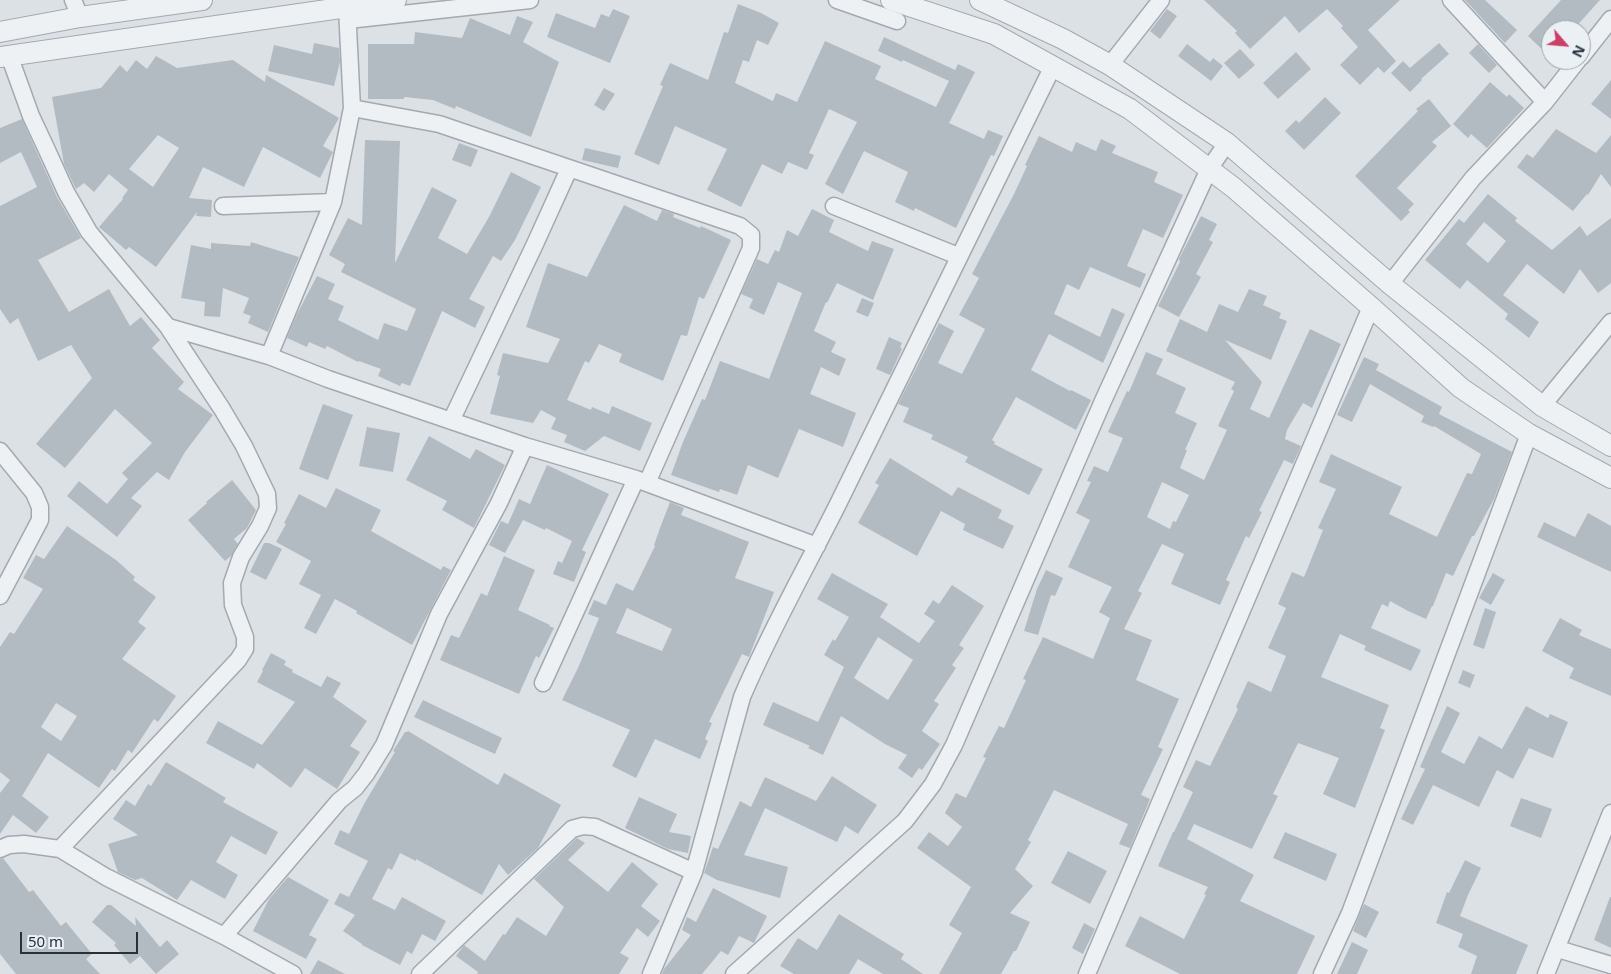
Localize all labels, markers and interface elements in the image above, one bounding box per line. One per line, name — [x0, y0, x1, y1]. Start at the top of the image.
north arrow — [1541, 20, 1591, 70]
text: N — [1568, 42, 1590, 61]
scale bar — [22, 922, 140, 954]
text: 50 m — [28, 931, 63, 951]

